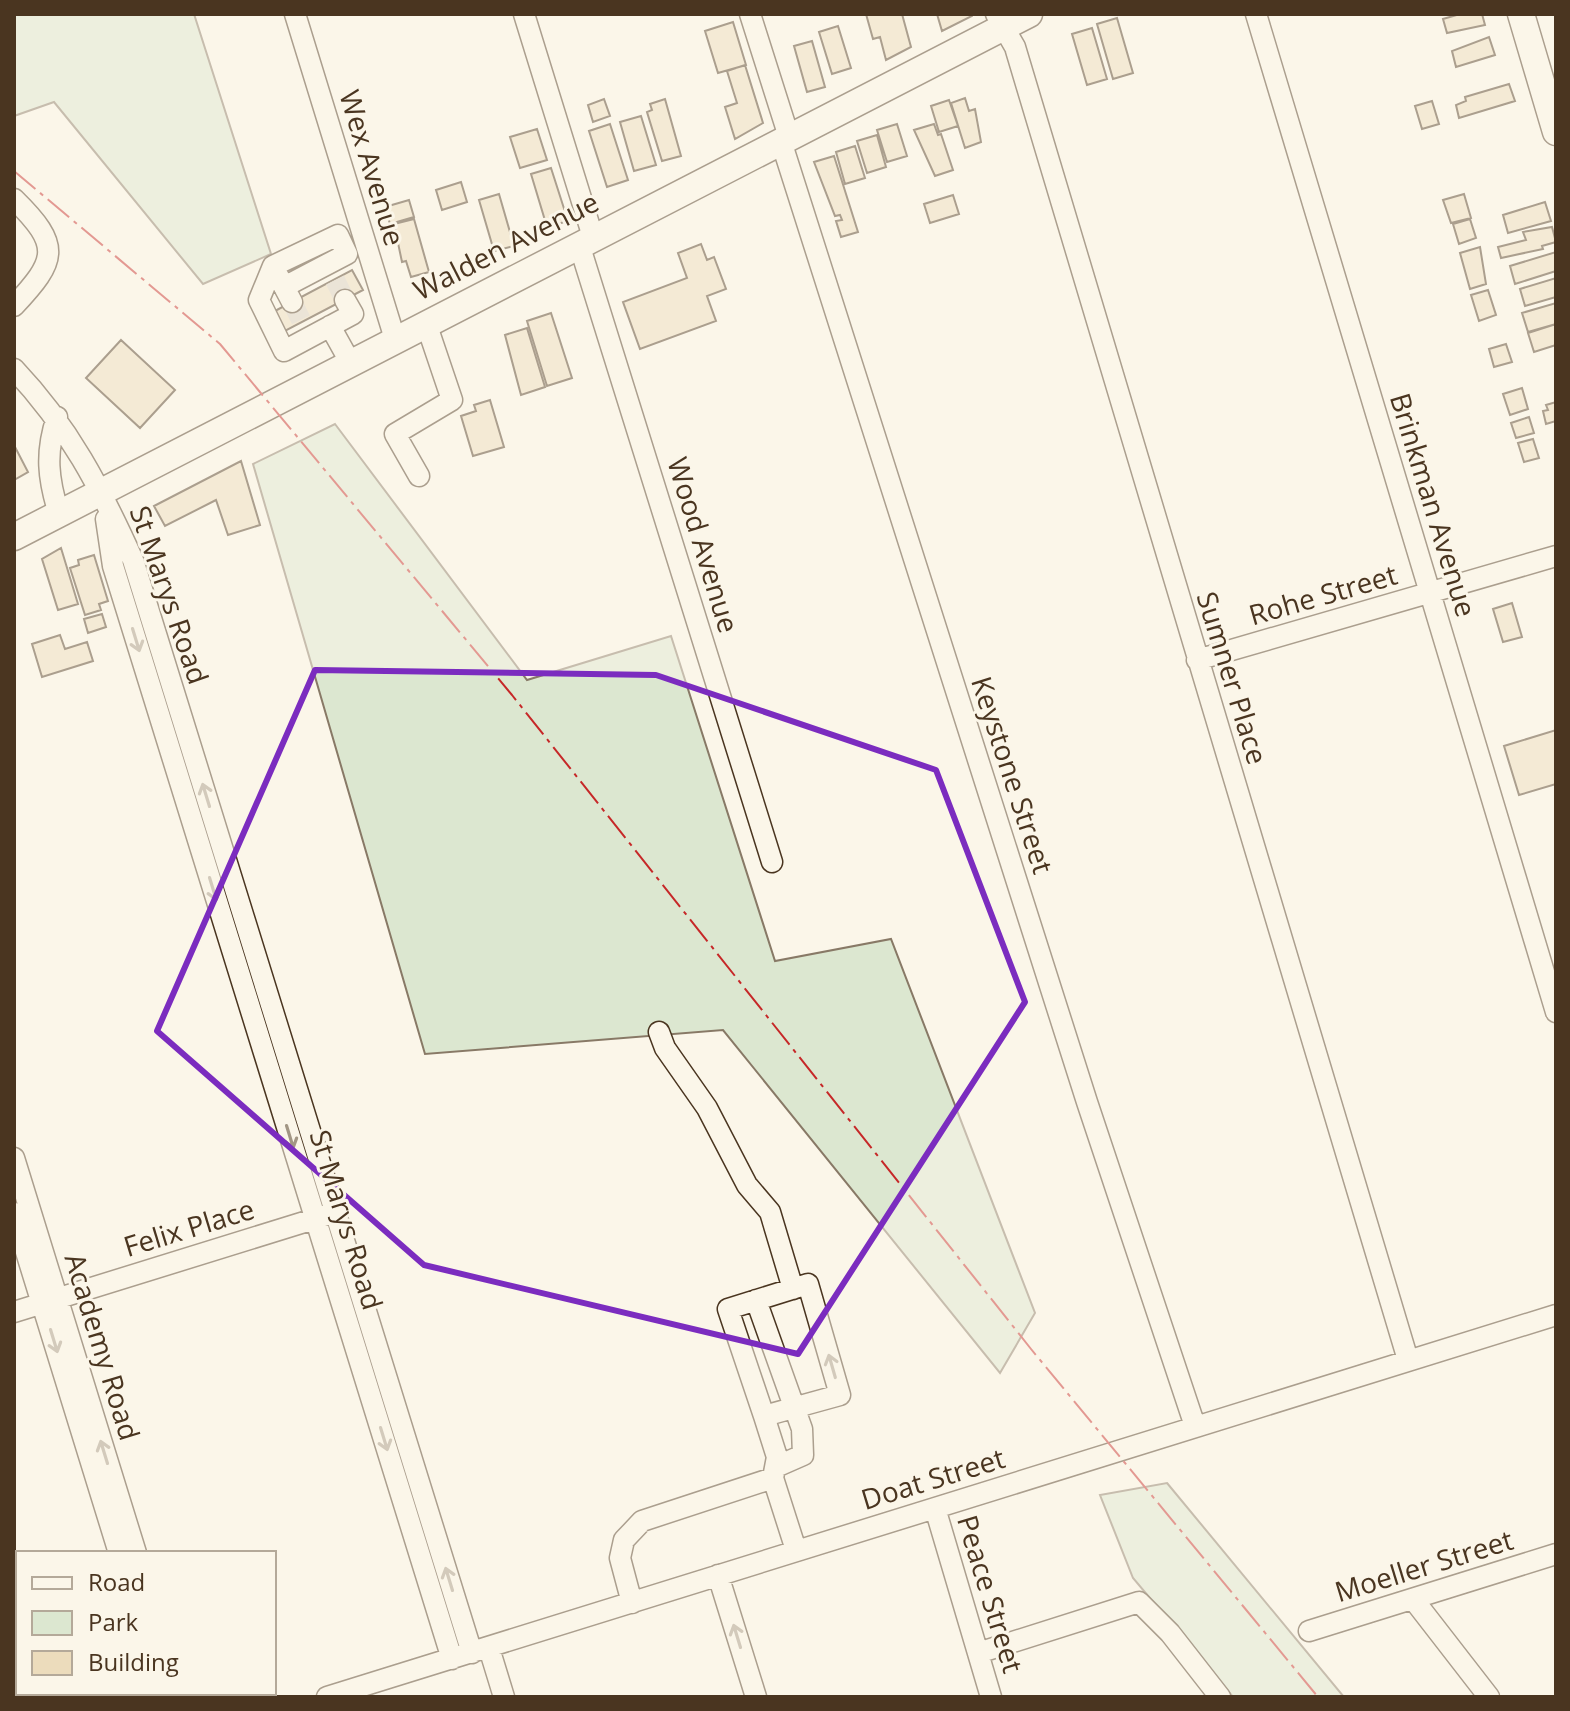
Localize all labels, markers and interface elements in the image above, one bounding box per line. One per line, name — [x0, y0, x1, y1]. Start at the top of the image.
street label: Wex Avenue — [331, 85, 415, 250]
street label: Walden Avenue — [406, 182, 605, 308]
street label: Brinkman Avenue — [1382, 388, 1486, 621]
street label: Wood Avenue — [659, 452, 749, 637]
street label: St Marys Road — [122, 500, 218, 689]
street label: Rohe Street — [1244, 555, 1401, 633]
street label: Sumner Place — [1189, 587, 1277, 769]
one-way arrow — [130, 628, 145, 653]
street label: Keystone Street — [963, 671, 1063, 878]
one-way arrow — [198, 783, 213, 809]
one-way arrow — [206, 875, 221, 901]
one-way arrow — [284, 1124, 299, 1149]
street label: St Marys Road — [302, 1125, 392, 1314]
street label: Felix Place — [119, 1189, 259, 1265]
street label: Academy Road — [56, 1249, 149, 1445]
one-way arrow — [47, 1328, 62, 1353]
one-way arrow — [824, 1354, 839, 1380]
one-way arrow — [377, 1425, 392, 1451]
street label: Doat Street — [856, 1438, 1009, 1518]
one-way arrow — [96, 1439, 111, 1464]
street label: Peace Street — [949, 1510, 1033, 1677]
street label: Moeller Street — [1330, 1520, 1518, 1610]
legend — [16, 1551, 276, 1695]
text: Road — [88, 1565, 145, 1598]
one-way arrow — [441, 1566, 456, 1592]
text: Park — [88, 1605, 139, 1638]
one-way arrow — [729, 1624, 743, 1649]
text: Building — [88, 1645, 179, 1678]

